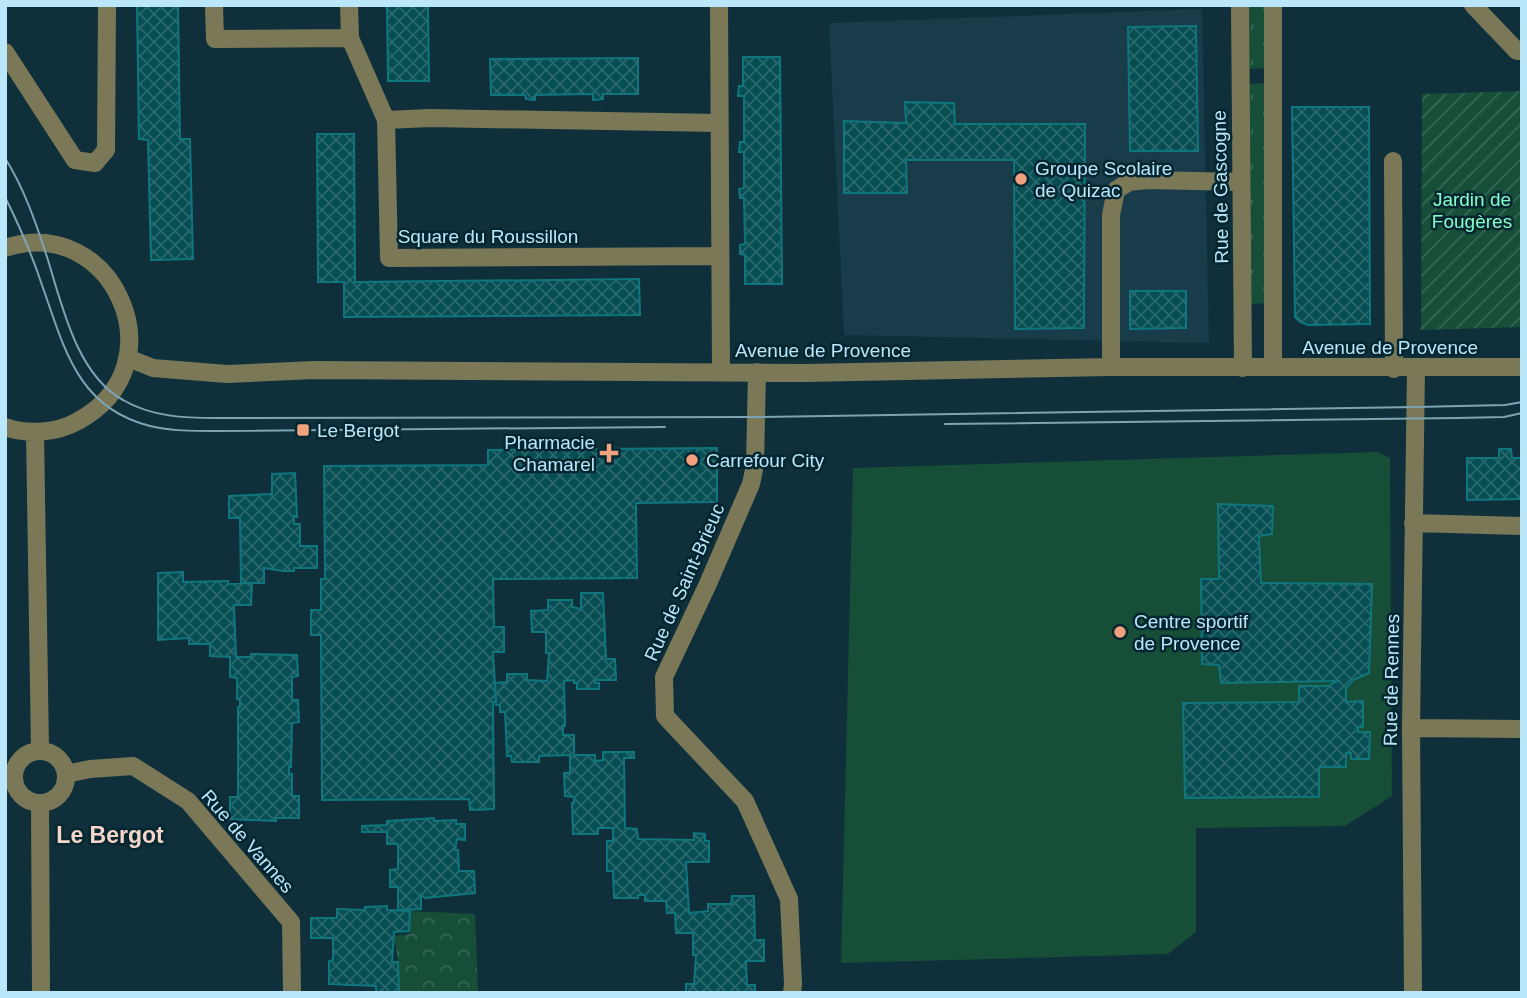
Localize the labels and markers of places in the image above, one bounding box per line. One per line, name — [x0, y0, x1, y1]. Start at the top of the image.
place label: Groupe Scolaire de Quizac — [1035, 158, 1172, 201]
marker: Groupe Scolaire de Quizac — [1013, 171, 1029, 187]
place label: Le Bergot — [317, 420, 400, 441]
marker: Le Bergot — [295, 422, 311, 438]
place label: Pharmacie Chamarel — [504, 432, 595, 475]
marker: Pharmacie Chamarel — [601, 445, 617, 461]
place label: Carrefour City — [706, 450, 825, 471]
marker: Carrefour City — [684, 452, 700, 468]
place label: Centre sportif de Provence — [1134, 611, 1249, 654]
marker: Centre sportif de Provence — [1112, 624, 1128, 640]

